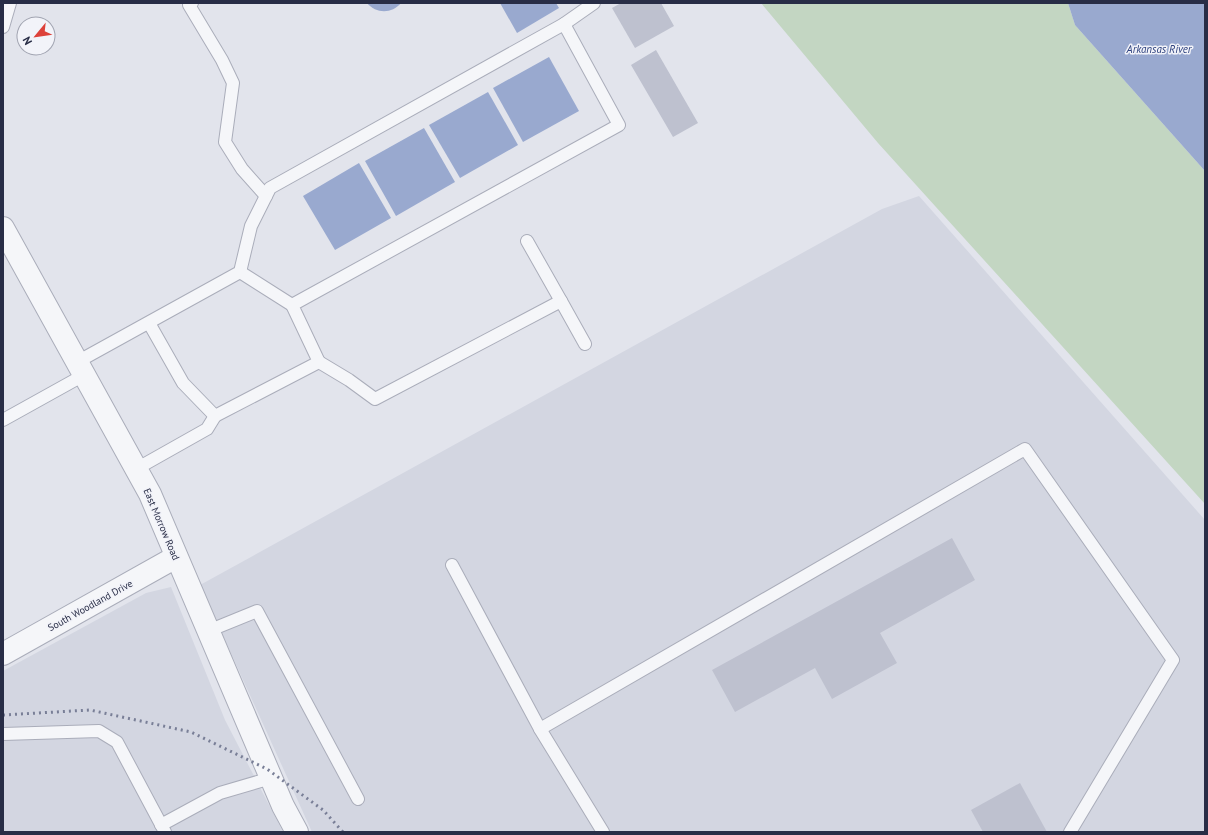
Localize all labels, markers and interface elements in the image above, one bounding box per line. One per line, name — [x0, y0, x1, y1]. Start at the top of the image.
north arrow — [16, 16, 56, 56]
text: N — [19, 34, 35, 47]
water label: Arkansas River — [1126, 42, 1193, 56]
street label: East Morrow Road — [141, 486, 183, 562]
street label: South Woodland Drive — [45, 577, 135, 634]

